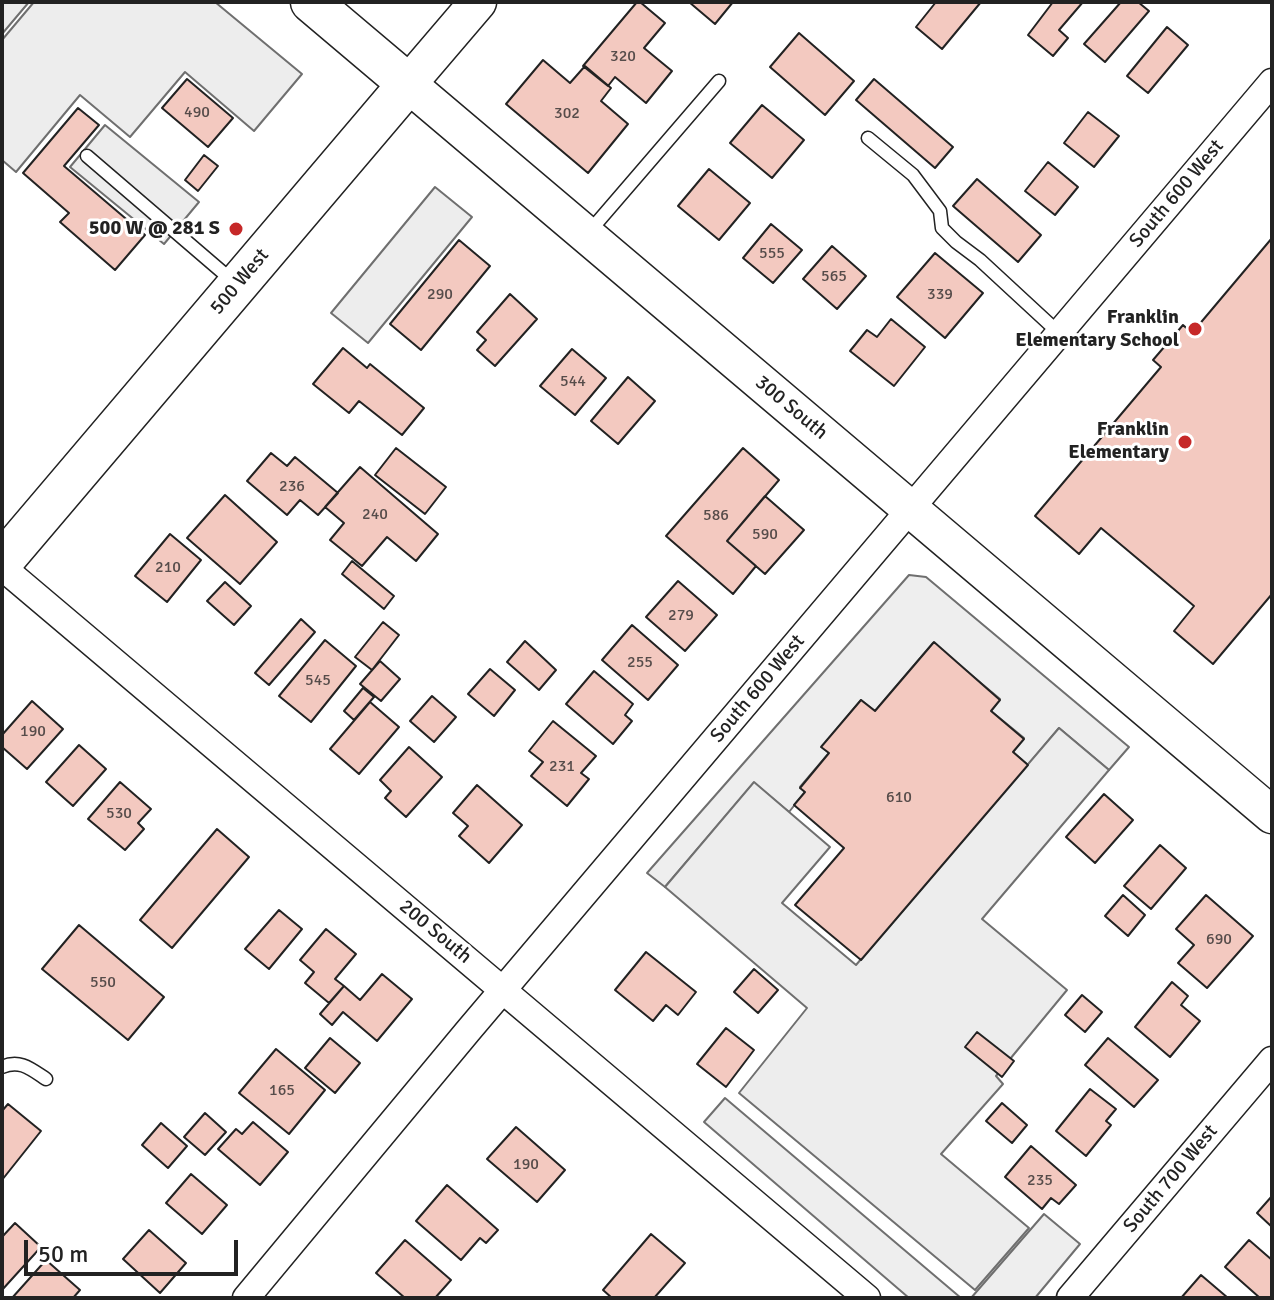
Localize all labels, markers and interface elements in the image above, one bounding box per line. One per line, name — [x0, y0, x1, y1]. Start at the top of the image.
house number: 320 — [610, 47, 636, 67]
house number: 490 — [184, 103, 210, 123]
house number: 302 — [554, 104, 580, 124]
street label: South 600 West — [1125, 135, 1229, 253]
place label: 500 W @ 281 S — [89, 217, 220, 241]
marker: 500 W @ 281 S — [227, 220, 245, 238]
street label: 500 West — [205, 244, 275, 320]
house number: 555 — [759, 244, 785, 264]
house number: 565 — [821, 267, 847, 287]
house number: 290 — [427, 285, 453, 305]
house number: 339 — [927, 285, 953, 305]
place label: Franklin Elementary School — [1015, 306, 1179, 353]
marker: Franklin Elementary School — [1186, 320, 1204, 338]
street label: 300 South — [750, 371, 832, 445]
house number: 544 — [560, 372, 586, 392]
place label: Franklin Elementary — [1068, 418, 1169, 465]
marker: Franklin Elementary — [1176, 433, 1194, 451]
house number: 236 — [279, 477, 305, 497]
house number: 240 — [362, 505, 388, 525]
house number: 586 — [703, 506, 729, 526]
house number: 590 — [752, 525, 778, 545]
house number: 210 — [155, 558, 181, 578]
house number: 279 — [668, 606, 694, 626]
street label: South 600 West — [706, 630, 810, 748]
house number: 255 — [627, 653, 653, 673]
house number: 545 — [305, 671, 331, 691]
house number: 190 — [20, 722, 46, 742]
house number: 231 — [549, 757, 575, 777]
house number: 610 — [886, 788, 912, 808]
house number: 530 — [106, 804, 132, 824]
street label: 200 South — [394, 895, 476, 969]
house number: 690 — [1206, 930, 1232, 950]
house number: 550 — [90, 973, 116, 993]
house number: 165 — [269, 1081, 295, 1101]
street label: South 700 West — [1119, 1120, 1223, 1238]
house number: 190 — [513, 1155, 539, 1175]
house number: 235 — [1027, 1171, 1053, 1191]
scale bar — [28, 1224, 242, 1274]
text: 50 m — [38, 1239, 88, 1269]

